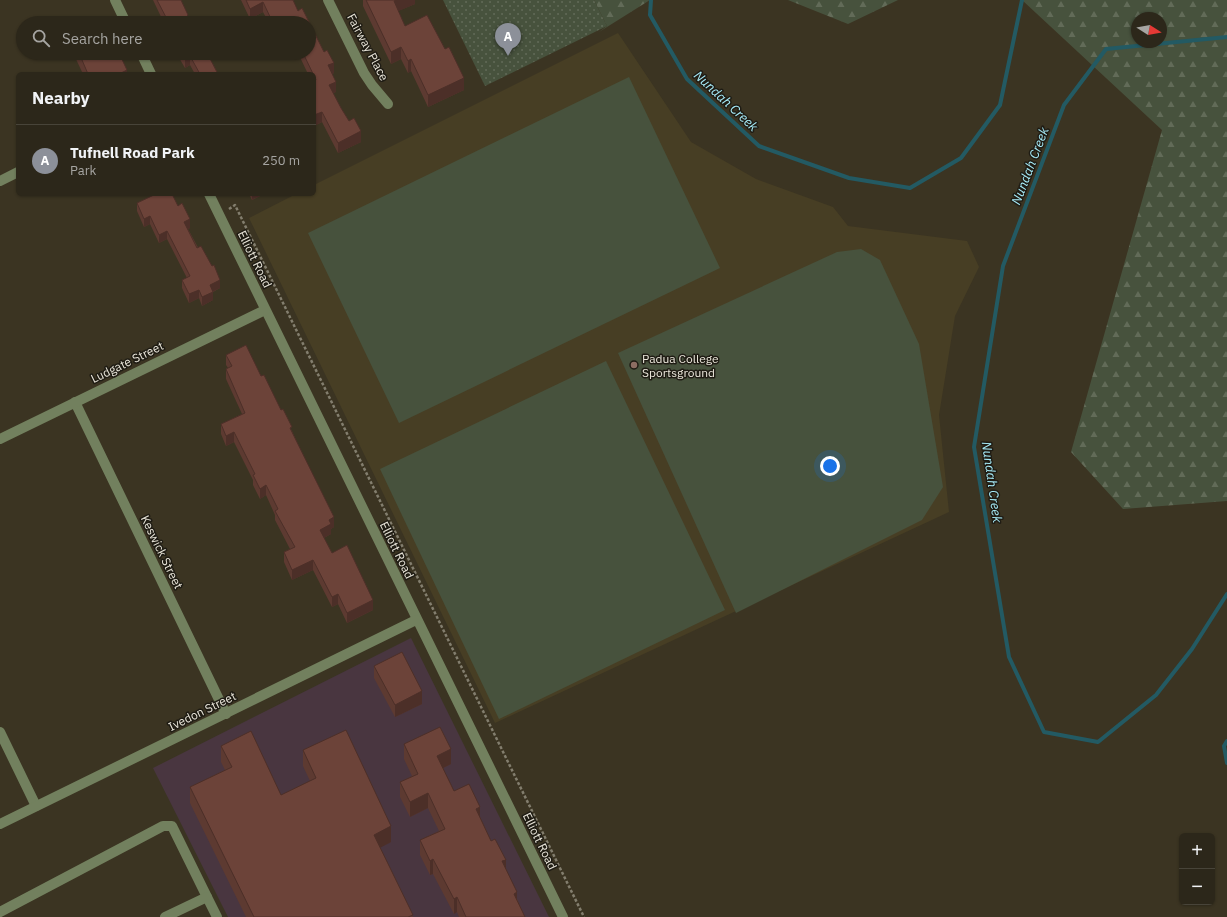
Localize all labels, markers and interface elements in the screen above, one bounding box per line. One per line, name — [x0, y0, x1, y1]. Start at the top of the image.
street label: Fairway Place — [344, 11, 392, 83]
north arrow — [1131, 12, 1167, 48]
search box — [16, 16, 316, 60]
pin: A — [495, 23, 521, 56]
icon: search — [30, 27, 52, 49]
text: Search here — [62, 29, 142, 48]
water label: Nundah Creek — [690, 67, 762, 135]
text: Nearby — [32, 87, 90, 109]
water label: Nundah Creek — [1007, 125, 1053, 207]
text: Tufnell Road Park — [70, 143, 195, 162]
text: A — [41, 152, 49, 169]
text: 250 m — [262, 152, 300, 169]
text: Park — [70, 162, 96, 179]
street label: Elliott Road — [235, 228, 275, 290]
street label: Ludgate Street — [88, 338, 166, 386]
place label: Padua College Sportsground — [642, 351, 719, 380]
marker: Padua College Sportsground — [629, 360, 639, 370]
water label: Nundah Creek — [978, 440, 1006, 524]
your location — [820, 456, 840, 476]
street label: Keswick Street — [138, 513, 186, 591]
street label: Elliott Road — [377, 519, 417, 581]
street label: Ivedon Street — [166, 688, 238, 734]
street label: Elliott Road — [520, 810, 560, 872]
map controls — [1179, 833, 1215, 905]
button: + — [1179, 833, 1215, 869]
button: − — [1179, 869, 1215, 905]

